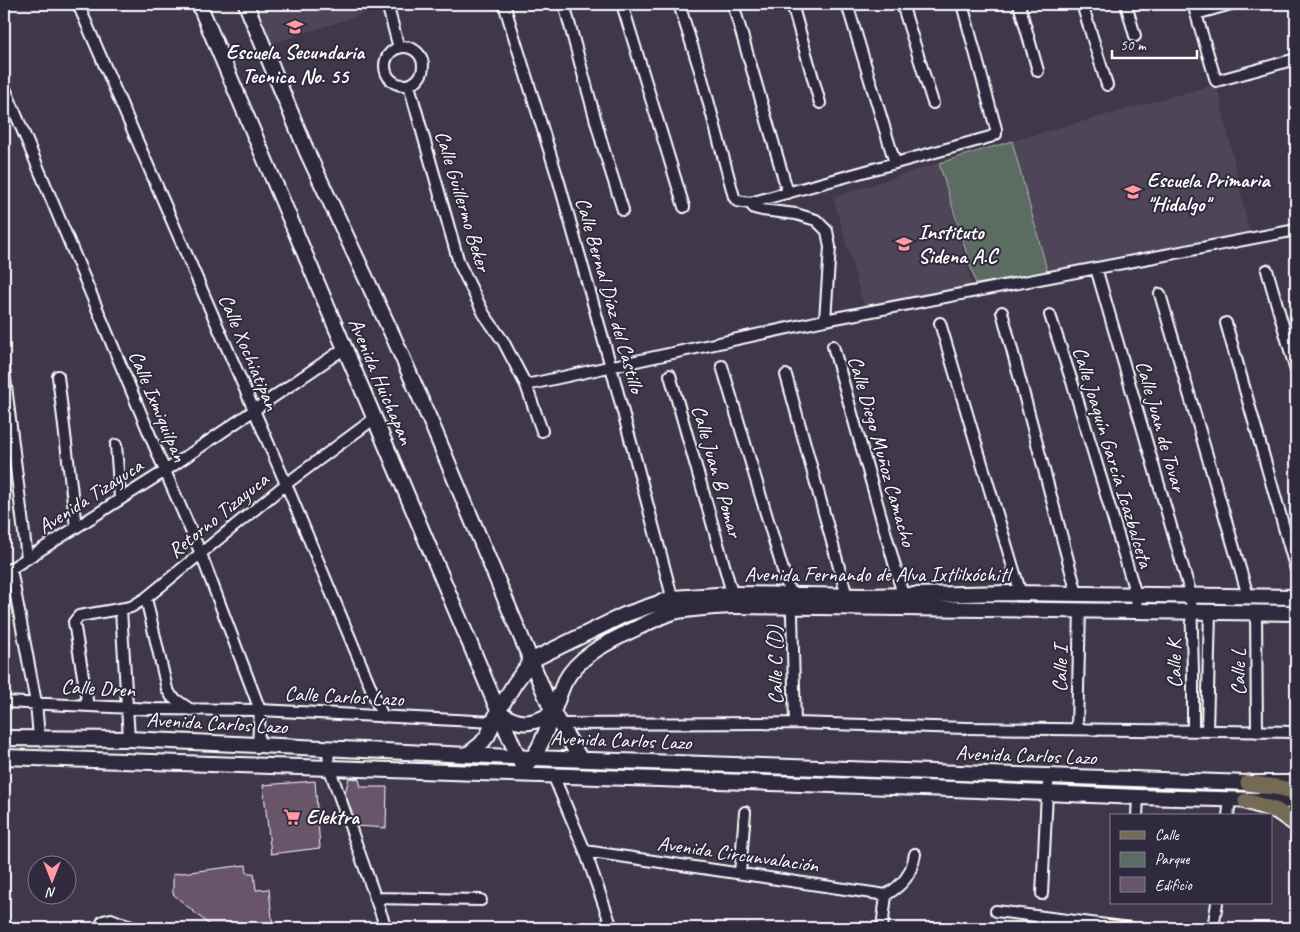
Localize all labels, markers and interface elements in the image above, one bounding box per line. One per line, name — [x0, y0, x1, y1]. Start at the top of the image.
school or university icon: Escuela Secundaria Tecnica No. 55 — [285, 17, 305, 37]
scale bar — [1112, 28, 1198, 60]
text: 50 m — [1120, 36, 1147, 55]
place label: Escuela Secundaria Tecnica No. 55 — [226, 39, 365, 89]
street label: Calle Guillermo Beker — [429, 127, 497, 276]
place label: Escuela Primaria "Hidalgo" — [1147, 167, 1271, 217]
school or university icon: Escuela Primaria "Hidalgo" — [1123, 182, 1143, 202]
street label: Calle Bernal Díaz del Castillo — [570, 194, 651, 398]
place label: Instituto Sidena A.C — [918, 219, 1000, 269]
school or university icon: Instituto Sidena A.C — [894, 234, 914, 254]
street label: Calle Xochiatipan — [213, 290, 285, 415]
street label: Avenida Huichapan — [343, 314, 420, 449]
street label: Calle Joaquín García Icazbalceta — [1067, 343, 1159, 572]
street label: Calle Ixmiquilpan — [123, 346, 193, 466]
street label: Calle Diego Muñoz Camacho — [842, 353, 922, 551]
street label: Calle Juan de Tovar — [1130, 357, 1193, 496]
street label: Calle Juan B Pomar — [686, 402, 749, 541]
street label: Avenida Tizayuca — [33, 451, 149, 540]
street label: Retorno Tizayuca — [162, 465, 275, 564]
street label: Avenida Fernando de Alva Ixtlilxóchitl — [744, 561, 1013, 587]
street label: Calle C (D) — [761, 624, 789, 705]
street label: Calle K — [1161, 636, 1187, 688]
street label: Calle I — [1047, 641, 1073, 692]
street label: Calle L — [1225, 648, 1251, 696]
street label: Calle Dren — [60, 673, 136, 703]
street label: Calle Carlos Lazo — [284, 680, 406, 712]
street label: Avenida Carlos Lazo — [146, 706, 290, 740]
street label: Avenida Carlos Lazo — [550, 725, 693, 756]
street label: Avenida Carlos Lazo — [955, 740, 1098, 771]
place label: Elektra — [306, 804, 360, 830]
supermarket icon: Elektra — [282, 807, 302, 827]
legend — [1110, 814, 1272, 904]
text: Calle — [1155, 826, 1180, 845]
street label: Avenida Circunvalación — [656, 830, 821, 878]
text: Parque — [1155, 850, 1191, 869]
north arrow — [28, 854, 78, 904]
text: Edificio — [1155, 876, 1193, 895]
text: N — [45, 884, 56, 901]

